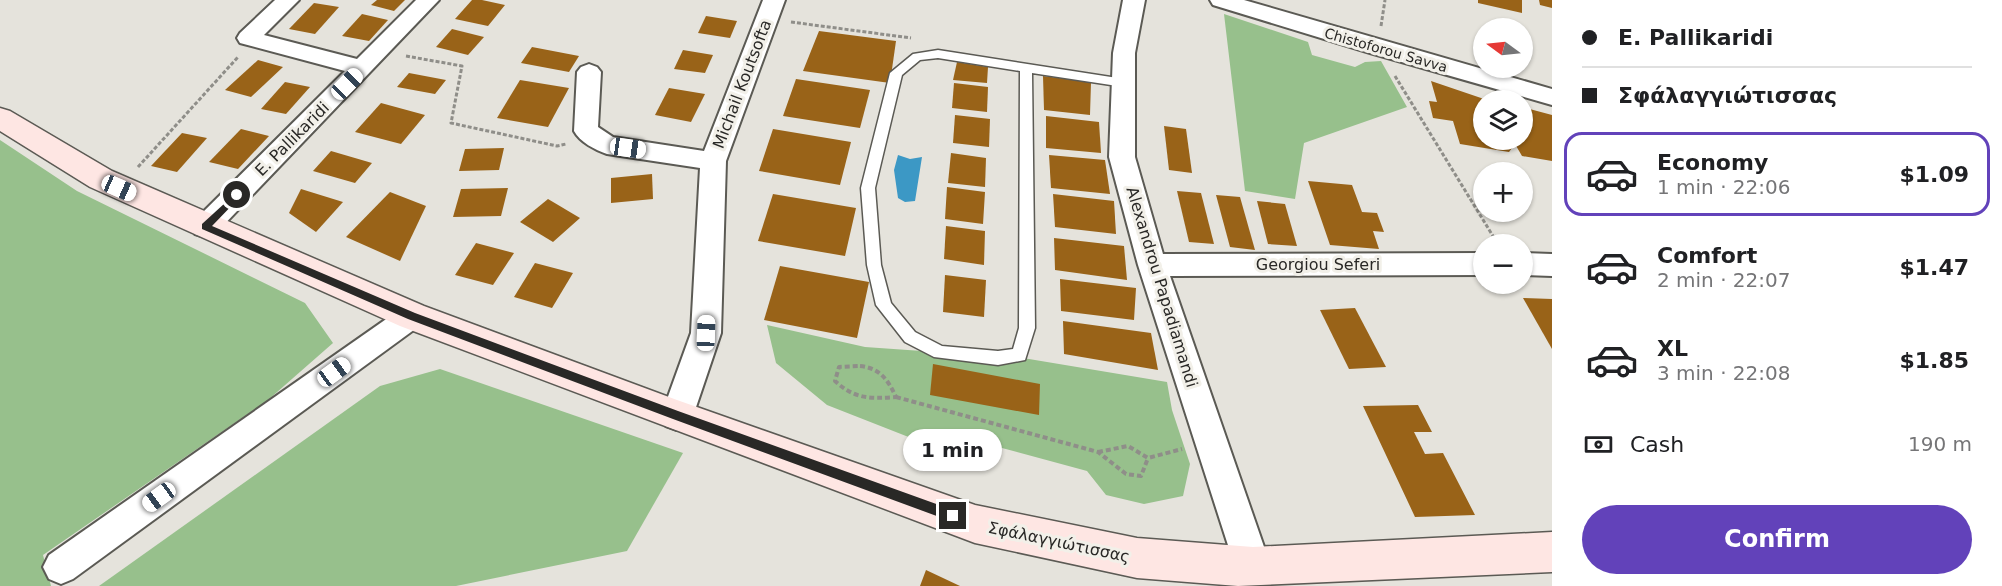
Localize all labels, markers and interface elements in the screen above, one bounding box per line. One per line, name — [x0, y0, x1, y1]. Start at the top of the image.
street label: Michail Koutsofta — [709, 17, 775, 151]
north arrow — [1473, 18, 1533, 78]
map controls — [1473, 18, 1533, 294]
street label: Chistoforou Savva — [1323, 25, 1449, 75]
text: E. Pallikaridi — [1618, 25, 1773, 50]
car — [328, 65, 366, 103]
text: Σφάλαγγιώτισσας — [1618, 83, 1837, 108]
button: layers — [1473, 90, 1533, 150]
street label: E. Pallikaridi — [251, 98, 333, 180]
car — [609, 137, 647, 159]
icon: car — [1585, 147, 1639, 201]
text: Economy — [1657, 150, 1768, 175]
button: + — [1473, 162, 1533, 222]
text: $1.09 — [1899, 162, 1969, 187]
car — [99, 172, 139, 204]
text: 1 min · 22:06 — [1657, 175, 1791, 199]
route start — [223, 181, 250, 208]
street label: Alexandrou Papadiamandi — [1122, 184, 1202, 390]
button: − — [1473, 234, 1533, 294]
icon: car — [1585, 240, 1639, 294]
text: Comfort — [1657, 243, 1757, 268]
street label: Georgiou Seferi — [1256, 255, 1380, 274]
text: $1.47 — [1899, 255, 1969, 280]
text: 2 min · 22:07 — [1657, 268, 1791, 292]
car — [696, 315, 716, 351]
icon: car — [1585, 333, 1639, 387]
text: XL — [1657, 336, 1688, 361]
text: $1.85 — [1899, 348, 1969, 373]
car — [314, 354, 354, 390]
text: 3 min · 22:08 — [1657, 361, 1791, 385]
icon: cash — [1582, 428, 1615, 461]
callout: 1 min — [904, 429, 1002, 471]
text: Cash — [1630, 432, 1684, 457]
text: 190 m — [1908, 432, 1972, 456]
text: 1 min — [921, 438, 984, 462]
car — [139, 479, 179, 515]
route end — [939, 502, 966, 529]
button: Confirm — [1582, 505, 1972, 574]
street label: Σφάλαγγιώτισσας — [986, 518, 1132, 566]

